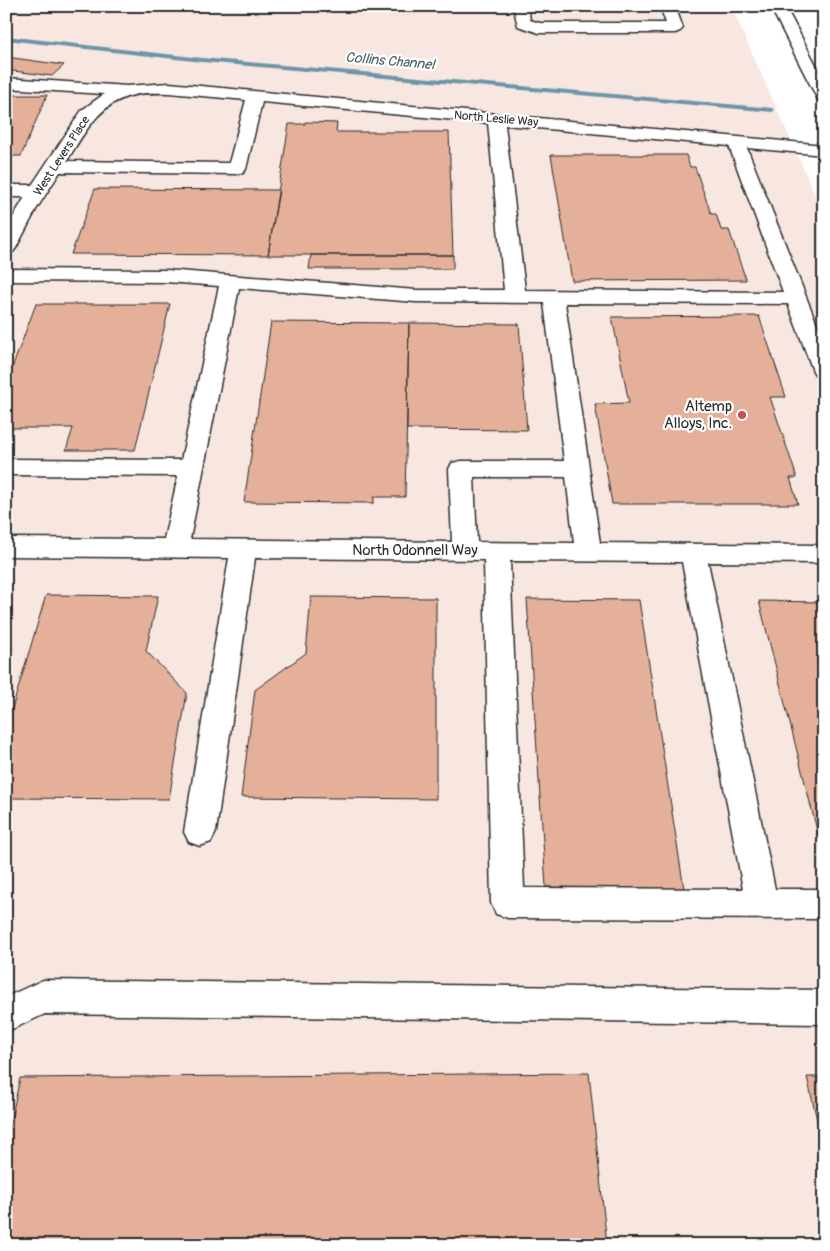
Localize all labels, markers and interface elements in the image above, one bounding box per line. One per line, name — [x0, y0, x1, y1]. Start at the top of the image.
water label: Collins Channel — [345, 49, 437, 74]
street label: North Leslie Way — [453, 108, 539, 130]
street label: West Levers Place — [31, 113, 93, 199]
place label: Altemp Alloys, Inc. — [664, 397, 732, 433]
marker: Altemp Alloys, Inc. — [736, 409, 748, 421]
street label: North Odonnell Way — [352, 541, 478, 560]

